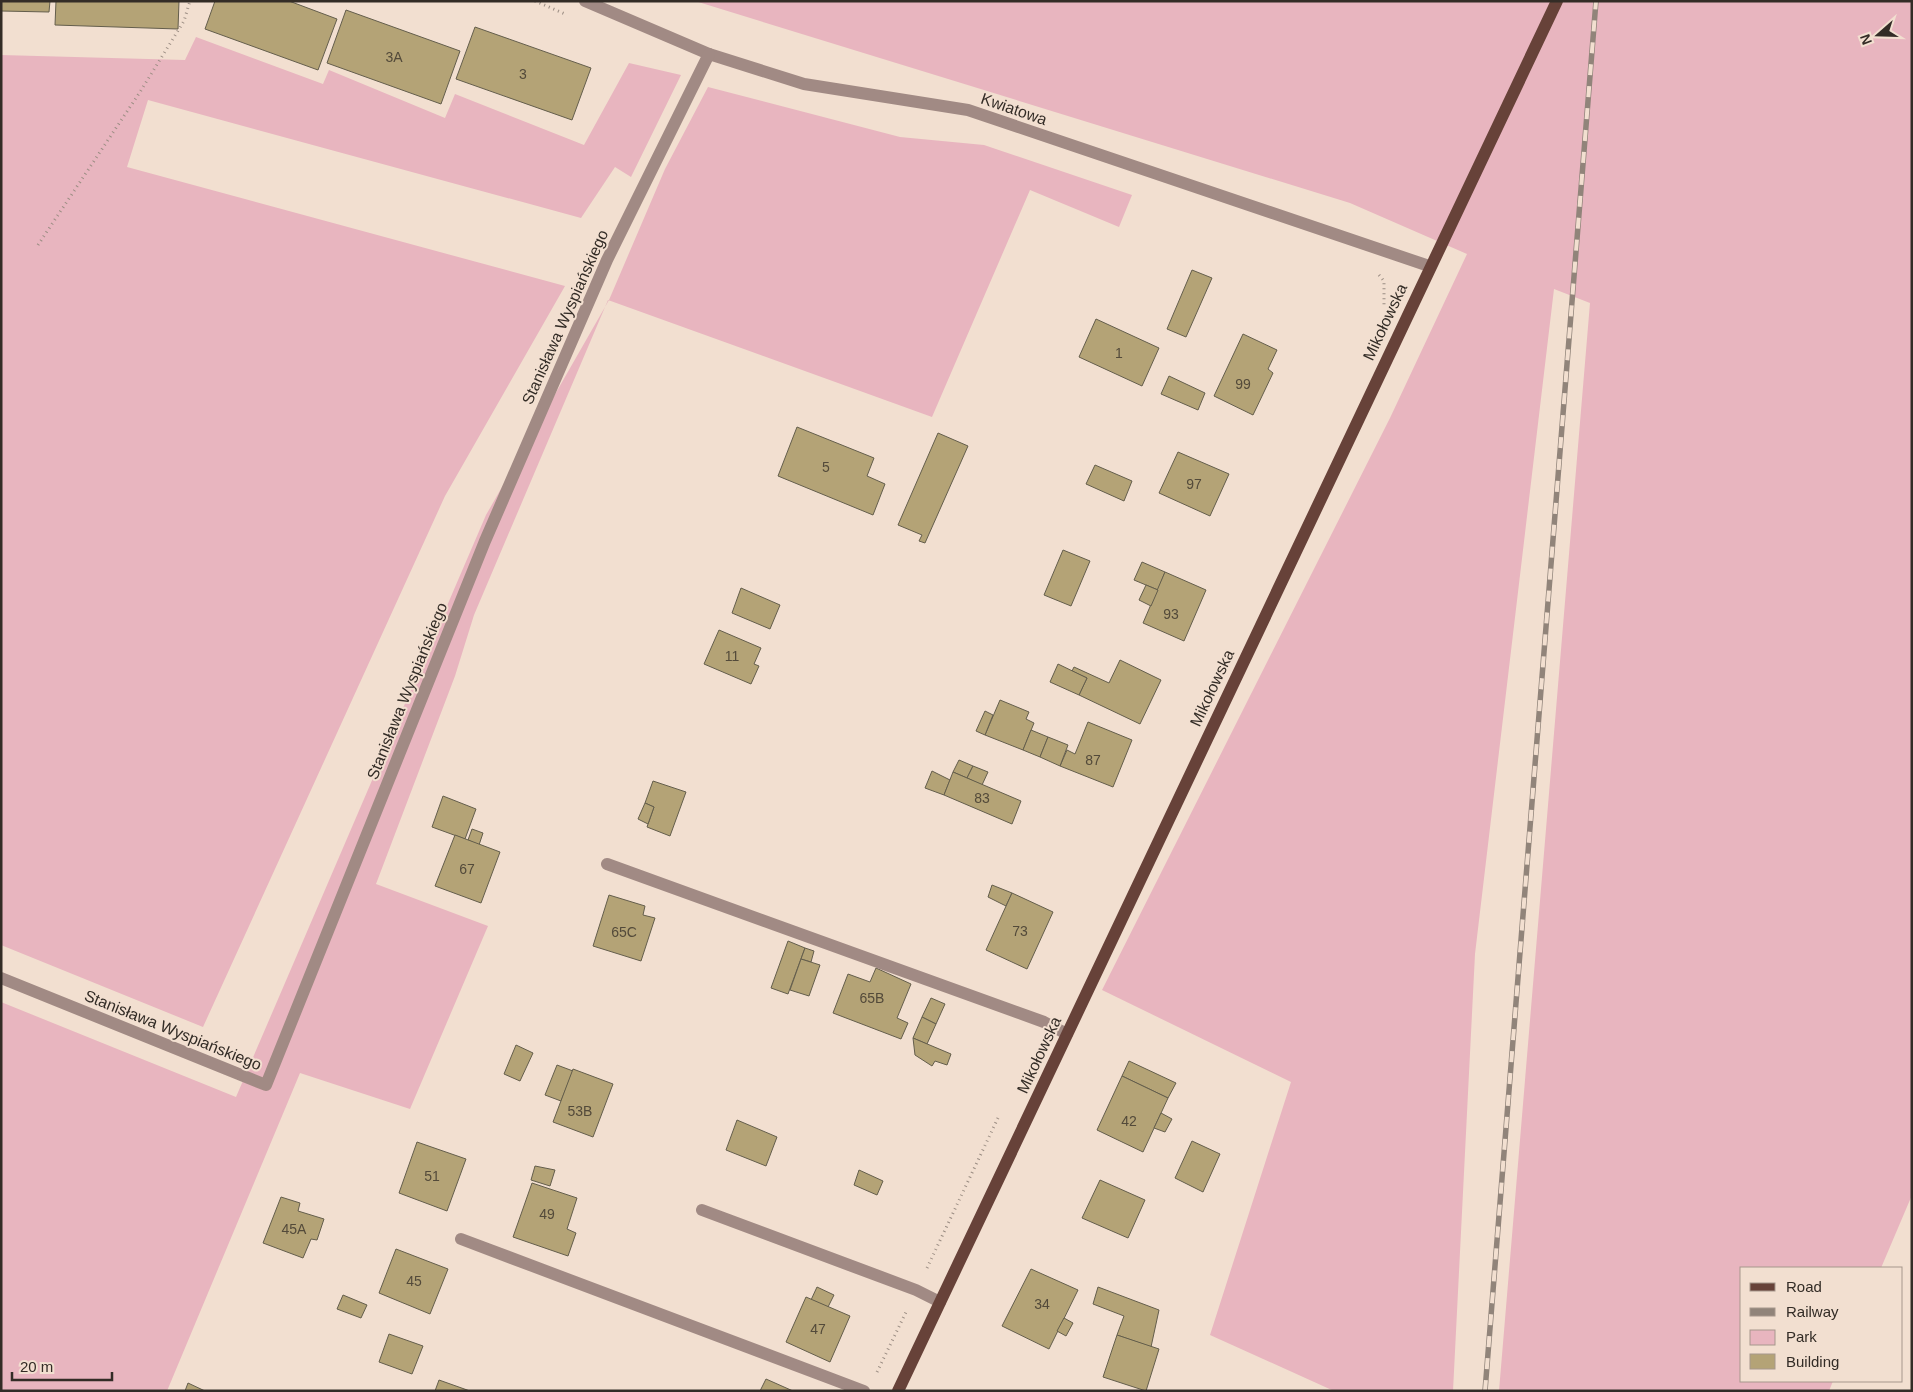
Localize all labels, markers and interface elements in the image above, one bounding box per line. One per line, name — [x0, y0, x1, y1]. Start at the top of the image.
north arrow — [1853, 10, 1903, 60]
text: N — [1857, 32, 1875, 47]
house number: 3A — [385, 49, 403, 65]
house number: 3 — [519, 66, 527, 82]
street label: Kwiatowa — [979, 90, 1049, 128]
street label: Stanisława Wyspiańskiego — [519, 227, 611, 407]
street label: Mikołowska — [1360, 281, 1410, 363]
house number: 1 — [1115, 345, 1123, 361]
house number: 99 — [1235, 376, 1251, 392]
house number: 5 — [822, 459, 830, 475]
house number: 97 — [1186, 476, 1202, 492]
street label: Stanisława Wyspiańskiego — [364, 600, 450, 782]
house number: 93 — [1163, 606, 1179, 622]
street label: Mikołowska — [1187, 647, 1237, 729]
house number: 11 — [725, 648, 739, 664]
house number: 87 — [1085, 752, 1101, 768]
house number: 83 — [974, 790, 990, 806]
house number: 67 — [459, 861, 475, 877]
house number: 73 — [1012, 923, 1028, 939]
house number: 65C — [611, 924, 637, 940]
street label: Stanisława Wyspiańskiego — [82, 987, 264, 1073]
house number: 65B — [860, 990, 884, 1006]
street label: Mikołowska — [1014, 1014, 1064, 1096]
house number: 53B — [568, 1103, 592, 1119]
house number: 42 — [1121, 1113, 1137, 1129]
house number: 51 — [424, 1168, 440, 1184]
house number: 49 — [539, 1206, 555, 1222]
house number: 45A — [282, 1221, 307, 1237]
legend — [1740, 1267, 1903, 1382]
house number: 45 — [406, 1273, 422, 1289]
text: Road — [1786, 1278, 1822, 1295]
house number: 34 — [1034, 1296, 1050, 1312]
text: Railway — [1786, 1303, 1839, 1320]
house number: 47 — [810, 1321, 826, 1337]
text: Park — [1786, 1328, 1817, 1345]
scale bar — [12, 1350, 112, 1382]
text: Building — [1786, 1353, 1839, 1370]
text: 20 m — [20, 1358, 53, 1375]

